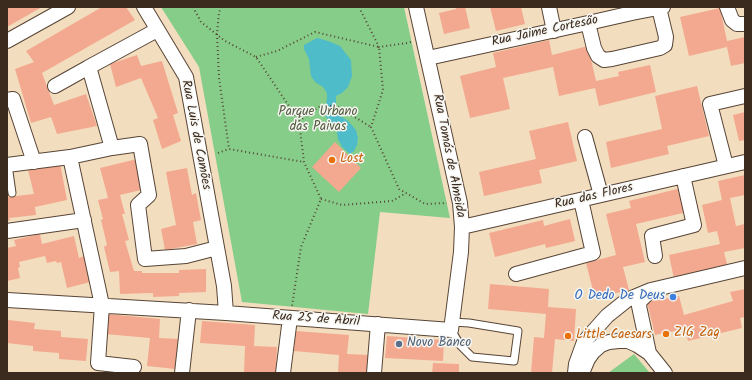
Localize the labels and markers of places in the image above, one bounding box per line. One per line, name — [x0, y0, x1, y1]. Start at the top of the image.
place label: Lost — [340, 152, 364, 168]
marker: Lost — [327, 155, 337, 165]
place label: O Dedo De Deus — [575, 289, 665, 305]
marker: O Dedo De Deus — [668, 292, 678, 302]
place label: ZIG Zag — [674, 326, 720, 342]
place label: Little Caesars — [576, 328, 652, 344]
marker: ZIG Zag — [661, 329, 671, 339]
marker: Little Caesars — [563, 331, 573, 341]
place label: Novo Banco — [407, 336, 471, 352]
marker: Novo Banco — [394, 339, 404, 349]

